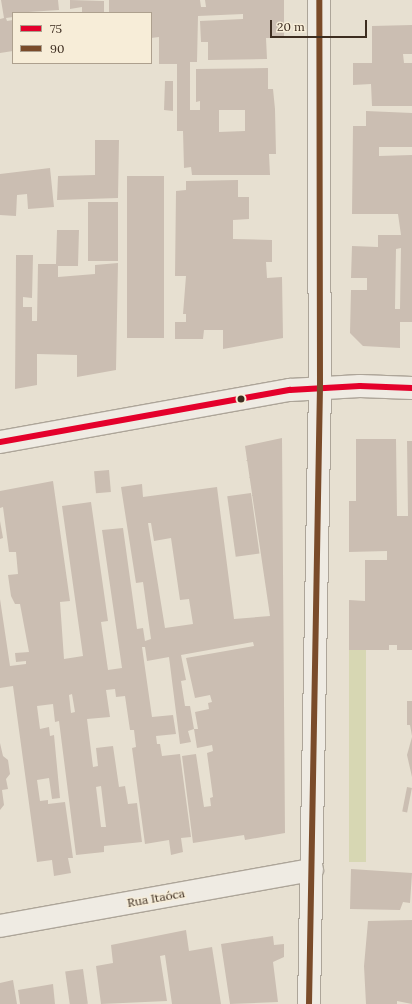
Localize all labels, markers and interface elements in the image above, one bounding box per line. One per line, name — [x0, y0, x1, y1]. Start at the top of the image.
legend — [12, 12, 152, 64]
scale bar — [272, 12, 369, 38]
text: 20 m — [277, 19, 305, 34]
text: 75 — [50, 21, 62, 36]
text: 90 — [50, 41, 64, 56]
unlabelled marker — [236, 394, 246, 404]
street label: Rua Itaóca — [126, 886, 186, 910]

